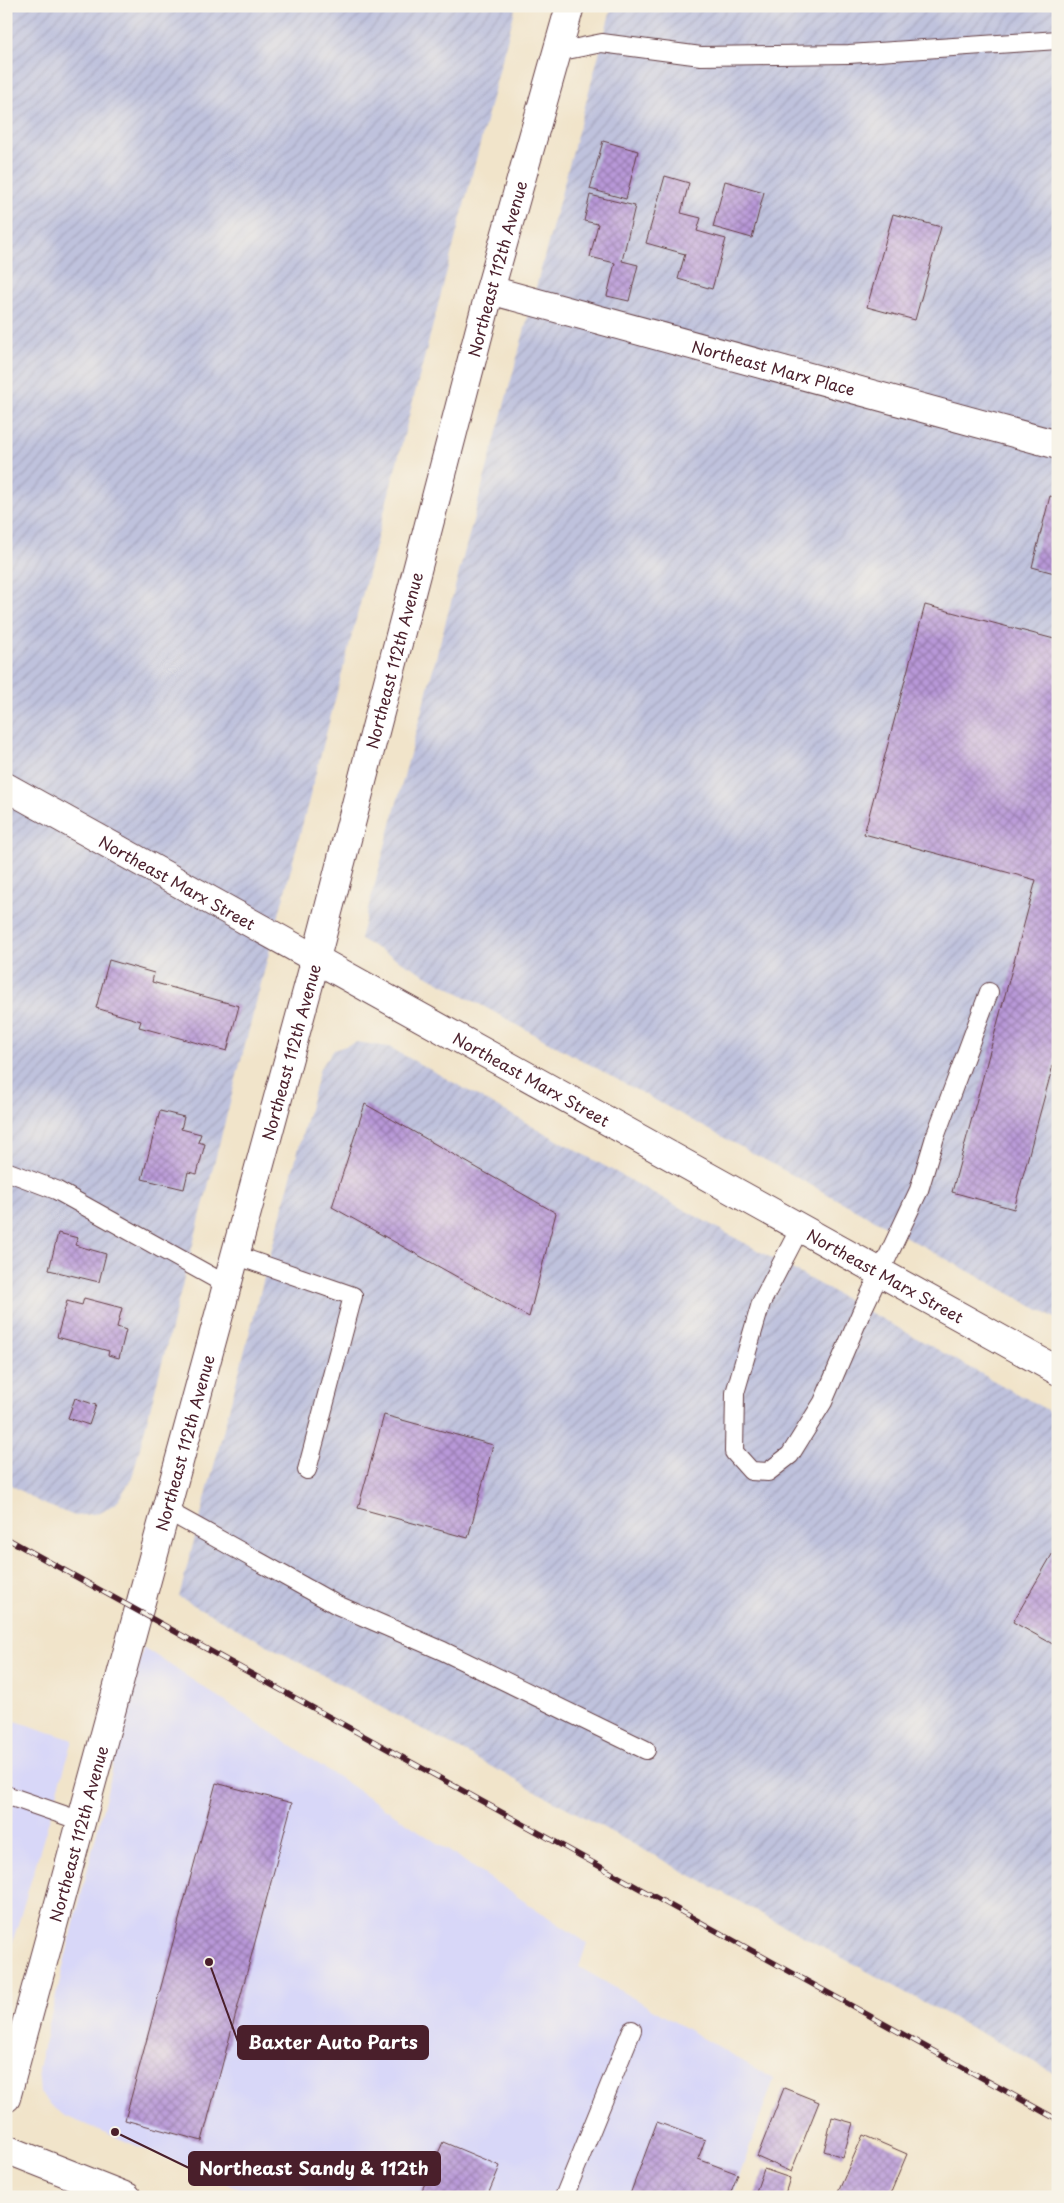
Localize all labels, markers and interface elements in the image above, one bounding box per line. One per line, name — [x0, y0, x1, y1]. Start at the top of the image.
street label: Northeast 112th Avenue — [461, 178, 532, 359]
street label: Northeast Marx Place — [689, 334, 858, 401]
street label: Northeast 112th Avenue — [359, 569, 428, 751]
street label: Northeast Marx Street — [95, 829, 260, 935]
street label: Northeast 112th Avenue — [255, 961, 326, 1143]
street label: Northeast Marx Street — [449, 1026, 614, 1132]
street label: Northeast Marx Street — [803, 1222, 968, 1328]
street label: Northeast 112th Avenue — [149, 1352, 220, 1534]
street label: Northeast 112th Avenue — [42, 1742, 113, 1924]
callout: Baxter Auto Parts — [238, 2026, 428, 2059]
text: Baxter Auto Parts — [248, 2028, 418, 2055]
callout: Northeast Sandy & 112th — [189, 2152, 440, 2185]
text: Northeast Sandy & 112th — [199, 2154, 429, 2181]

